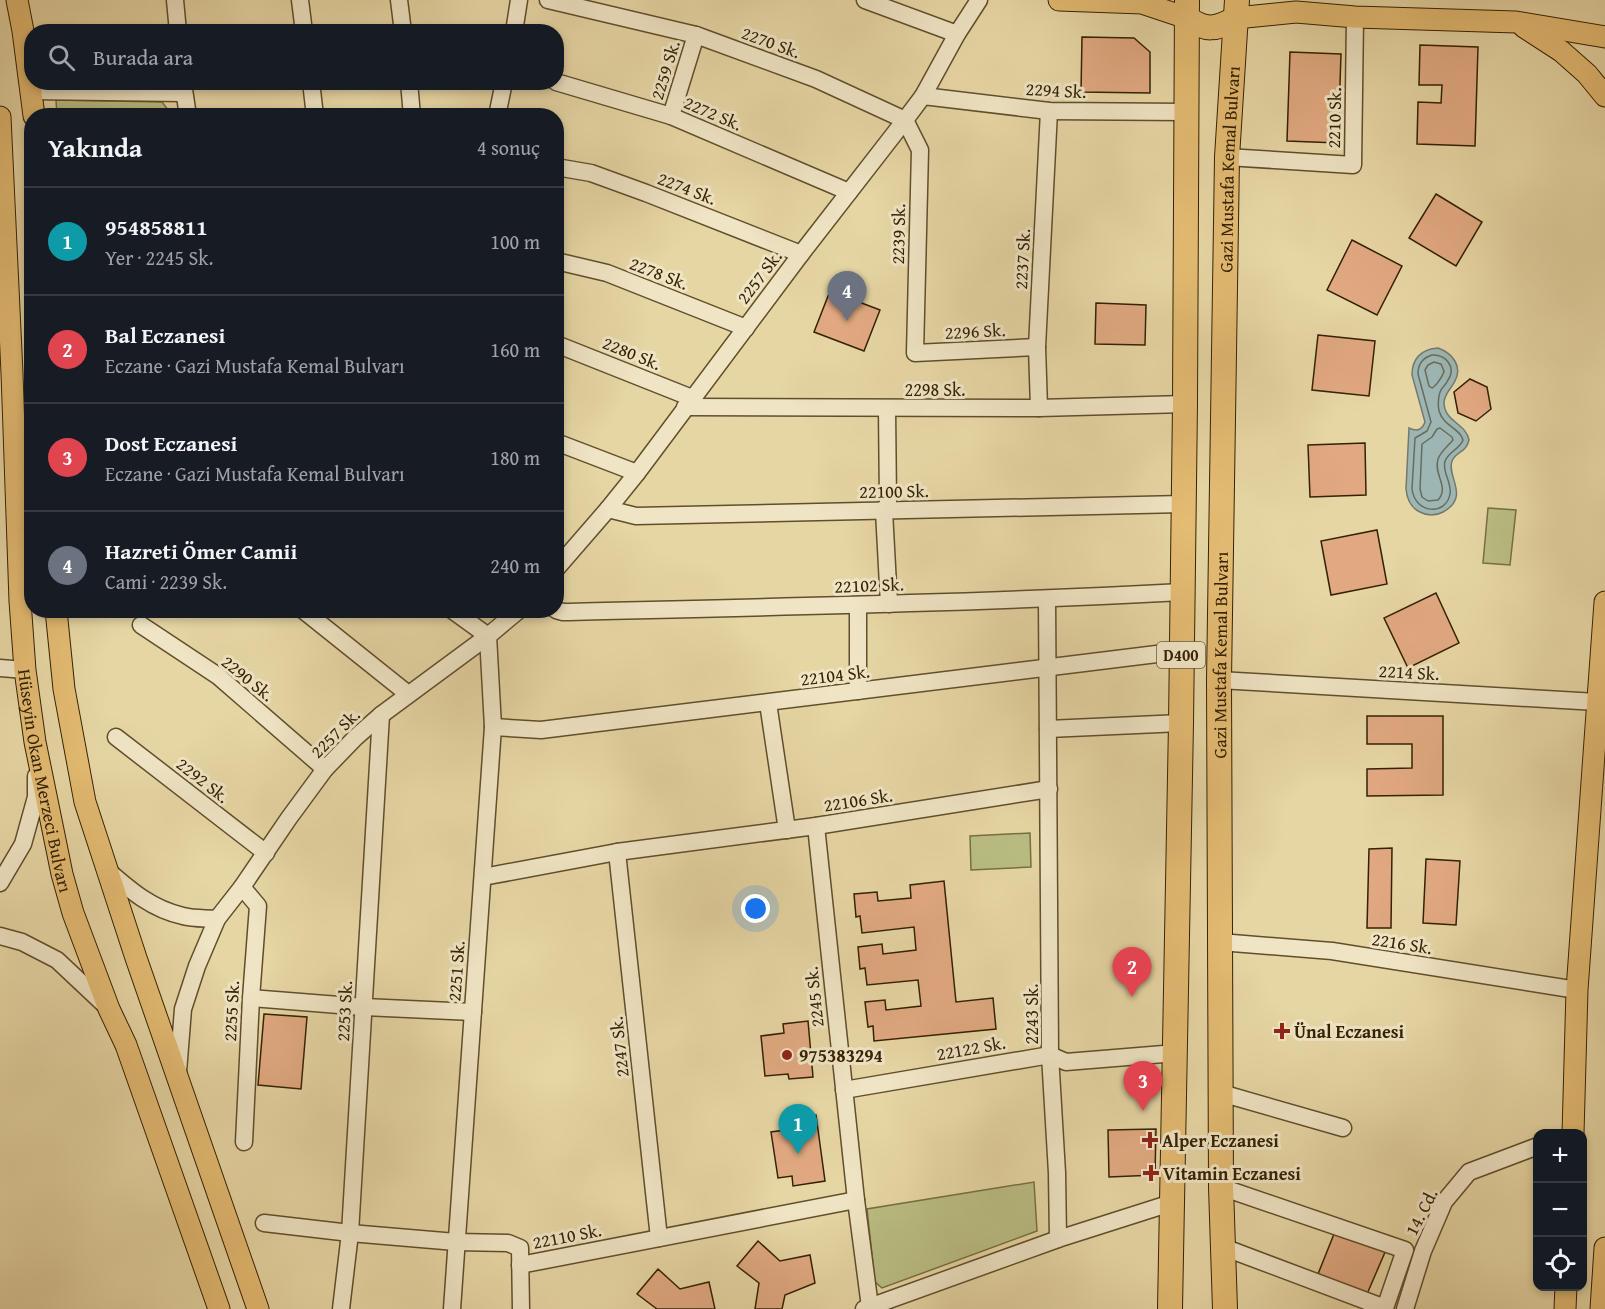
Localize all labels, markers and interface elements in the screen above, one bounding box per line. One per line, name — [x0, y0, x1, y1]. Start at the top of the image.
street label: 2270 Sk. — [738, 19, 804, 65]
search box — [24, 24, 564, 90]
street label: 2259 Sk. — [643, 37, 687, 103]
icon: search — [45, 41, 78, 74]
text: Burada ara — [93, 41, 193, 73]
street label: Gazi Mustafa Kemal Bulvarı — [1212, 65, 1246, 273]
street label: 2294 Sk. — [1025, 75, 1087, 105]
street label: 2210 Sk. — [1320, 87, 1348, 149]
street label: 2272 Sk. — [680, 89, 746, 137]
text: Yakında — [48, 128, 142, 167]
text: 4 sonuç — [477, 133, 540, 162]
street label: 2274 Sk. — [654, 164, 720, 212]
street label: 2239 Sk. — [884, 203, 912, 265]
text: 954858811 — [105, 211, 208, 243]
text: 1 — [62, 227, 73, 256]
text: 100 m — [490, 227, 540, 256]
street label: 2237 Sk. — [1007, 228, 1037, 290]
text: Yer · 2245 Sk. — [105, 243, 213, 272]
street label: 2257 Sk. — [730, 245, 788, 309]
street label: 2278 Sk. — [626, 249, 692, 297]
pin: 4 — [828, 272, 866, 321]
street label: 2296 Sk. — [944, 316, 1006, 346]
text: Bal Eczanesi — [105, 319, 225, 351]
street label: 2280 Sk. — [599, 329, 665, 377]
text: 2 — [62, 335, 73, 364]
text: 160 m — [490, 335, 540, 364]
text: Eczane · Gazi Mustafa Kemal Bulvarı — [105, 351, 405, 380]
street label: 2298 Sk. — [905, 376, 965, 403]
text: Dost Eczanesi — [105, 427, 237, 459]
text: 3 — [62, 443, 73, 472]
text: 180 m — [490, 443, 540, 472]
text: Eczane · Gazi Mustafa Kemal Bulvarı — [105, 459, 405, 488]
street label: 22100 Sk. — [859, 477, 929, 505]
text: Hazreti Ömer Camii — [105, 535, 297, 567]
text: 4 — [62, 551, 73, 580]
text: 240 m — [490, 551, 540, 580]
street label: Gazi Mustafa Kemal Bulvarı — [1205, 551, 1234, 759]
text: Cami · 2239 Sk. — [105, 567, 227, 596]
street label: 22102 Sk. — [834, 570, 904, 600]
road number: D400 — [1157, 642, 1205, 668]
street label: 2290 Sk. — [216, 648, 280, 708]
street label: 22104 Sk. — [799, 657, 871, 693]
street label: 2214 Sk. — [1378, 657, 1440, 687]
street label: Hüseyin Okan Merzeci Bulvarı — [11, 667, 80, 895]
street label: 2257 Sk. — [304, 702, 366, 764]
street label: 2292 Sk. — [171, 751, 235, 809]
street label: 22106 Sk. — [822, 781, 894, 819]
your location — [741, 894, 770, 923]
street label: 2216 Sk. — [1370, 925, 1434, 961]
street label: 2251 Sk. — [440, 940, 472, 1002]
pin: 2 — [1112, 948, 1152, 997]
street label: 2245 Sk. — [797, 965, 831, 1029]
street label: 2255 Sk. — [216, 980, 246, 1042]
street label: 2253 Sk. — [329, 980, 359, 1042]
street label: 2243 Sk. — [1018, 984, 1045, 1044]
street label: 2247 Sk. — [602, 1015, 636, 1079]
place label: Ünal Eczanesi — [1294, 1018, 1404, 1045]
marker: Ünal Eczanesi — [1275, 1024, 1289, 1038]
street label: 22122 Sk. — [934, 1029, 1008, 1067]
place label: 975383294 — [799, 1042, 883, 1069]
marker: 975383294 — [780, 1048, 794, 1062]
pin: 3 — [1124, 1062, 1162, 1111]
pin: 1 — [778, 1104, 818, 1154]
place label: Alper Eczanesi — [1162, 1127, 1279, 1154]
map controls — [1533, 1129, 1587, 1291]
button: + — [1533, 1129, 1587, 1183]
marker: Alper Eczanesi — [1143, 1133, 1157, 1147]
place label: Vitamin Eczanesi — [1163, 1160, 1301, 1187]
marker: Vitamin Eczanesi — [1144, 1166, 1158, 1180]
button: − — [1533, 1183, 1587, 1237]
street label: 14. Cd. — [1398, 1184, 1444, 1240]
street label: 22110 Sk. — [530, 1216, 604, 1256]
button: locate — [1533, 1237, 1587, 1291]

